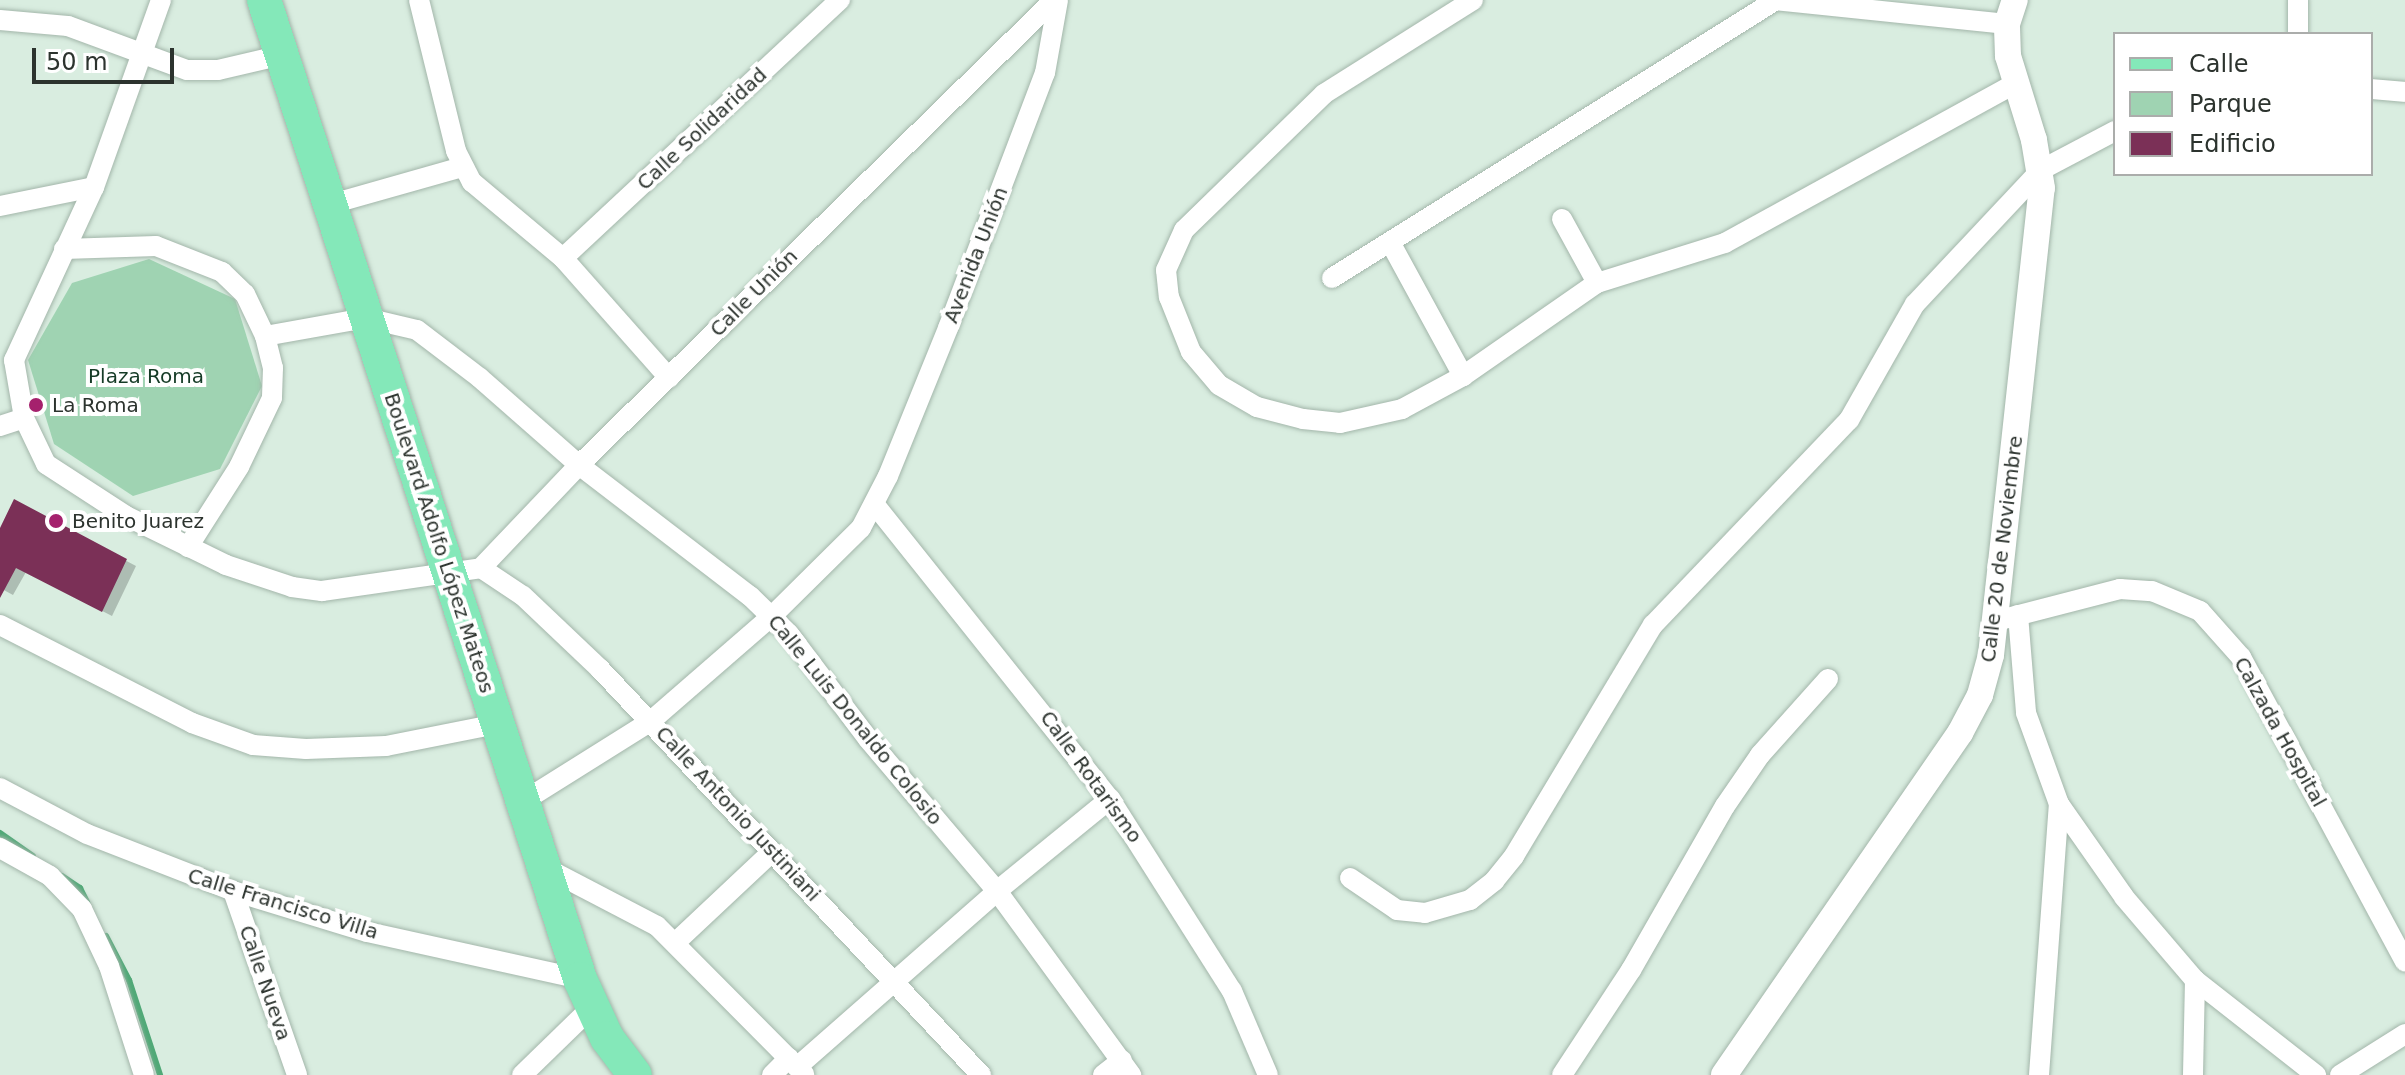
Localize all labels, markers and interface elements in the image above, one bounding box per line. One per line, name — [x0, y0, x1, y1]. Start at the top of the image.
scale bar — [36, 32, 178, 82]
legend — [2113, 32, 2373, 176]
text: 50 m — [46, 48, 108, 76]
text: Calle — [2189, 50, 2249, 78]
street label: Calle Solidaridad — [632, 63, 772, 195]
text: Parque — [2189, 90, 2272, 118]
text: Edificio — [2189, 130, 2276, 158]
street label: Avenida Unión — [939, 183, 1013, 327]
street label: Calle Unión — [705, 244, 803, 342]
park label: Plaza Roma — [88, 364, 204, 388]
street label: Boulevard Adolfo López Mateos — [379, 390, 499, 696]
place label: La Roma — [52, 393, 139, 417]
marker: La Roma — [27, 396, 45, 414]
street label: Calle 20 de Noviembre — [1976, 434, 2028, 664]
place label: Benito Juarez — [72, 509, 204, 533]
marker: Benito Juarez — [47, 512, 65, 530]
street label: Calle Luis Donaldo Colosio — [763, 610, 947, 830]
street label: Calzada Hospital — [2229, 653, 2331, 811]
street label: Calle Rotarismo — [1035, 706, 1147, 848]
street label: Calle Antonio Justiniani — [651, 722, 825, 906]
street label: Calle Francisco Villa — [185, 864, 381, 944]
street label: Calle Nueva — [234, 922, 296, 1044]

